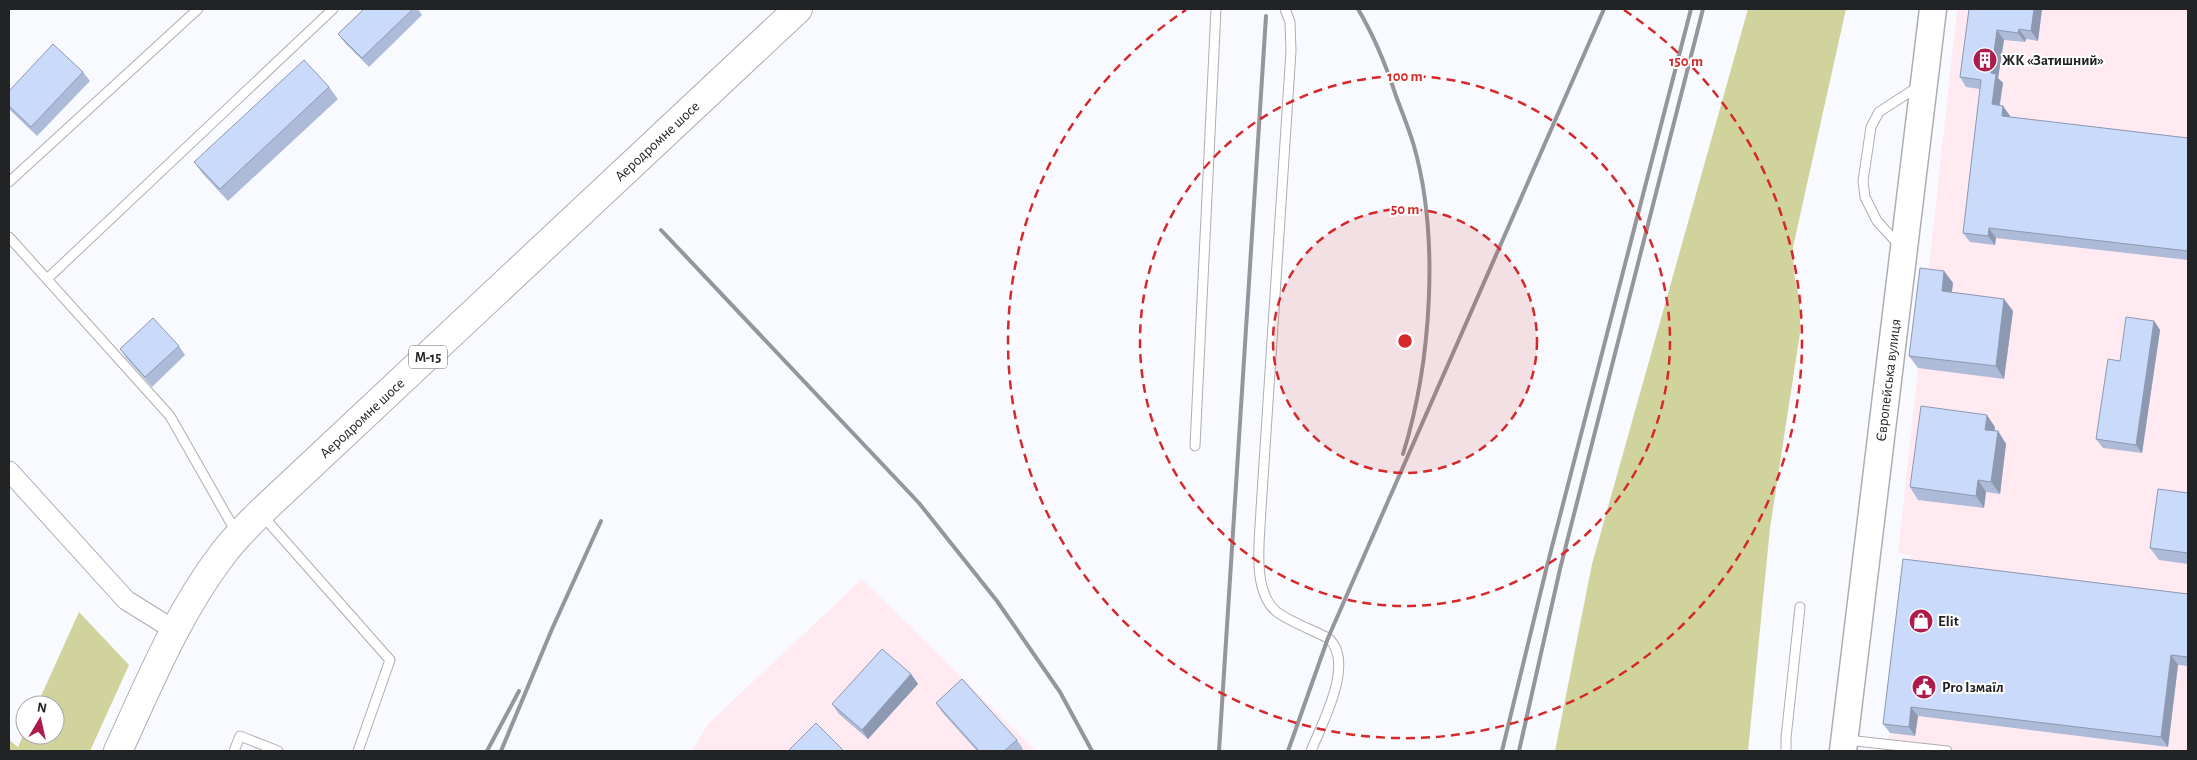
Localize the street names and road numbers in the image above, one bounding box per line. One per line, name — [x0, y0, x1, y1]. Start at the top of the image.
street label: Аеродромне шосе — [612, 98, 703, 184]
street label: Європейська вулиця — [1874, 318, 1903, 442]
road number: М-15 — [409, 346, 447, 368]
street label: Аеродромне шосе — [317, 375, 408, 461]

